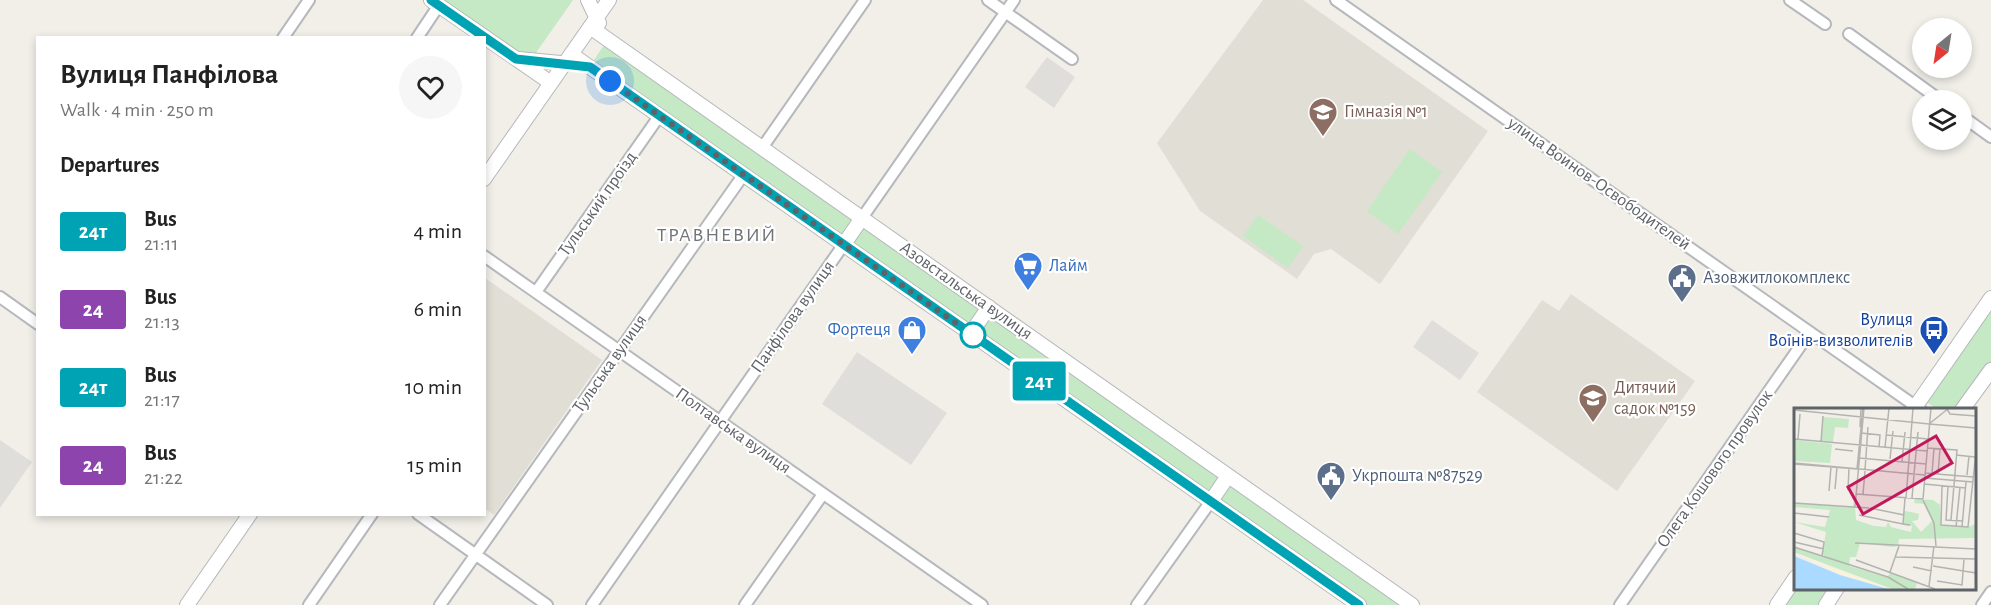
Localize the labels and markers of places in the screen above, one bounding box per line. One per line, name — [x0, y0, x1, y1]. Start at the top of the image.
school or university icon: Гімназія №1 — [1307, 96, 1339, 138]
place label: Гімназія №1 — [1344, 103, 1428, 121]
supermarket icon: Лайм — [1012, 250, 1044, 292]
place label: Лайм — [1049, 257, 1088, 275]
public building icon: Азовжитлокомплекс — [1666, 262, 1698, 304]
place label: Азовжитлокомплекс — [1703, 269, 1850, 287]
place label: Вулиця Воїнів-визволителів — [1768, 311, 1913, 350]
shop icon: Фортеця — [896, 314, 928, 356]
bus stop icon: Вулиця Воїнів-визволителів — [1918, 314, 1950, 356]
place label: Фортеця — [827, 321, 891, 339]
unlabelled marker — [960, 322, 986, 348]
place label: Дитячий садок №159 — [1614, 379, 1696, 418]
school or university icon: Дитячий садок №159 — [1577, 382, 1609, 424]
public building icon: Укрпошта №87529 — [1315, 460, 1347, 502]
place label: Укрпошта №87529 — [1352, 467, 1483, 485]

